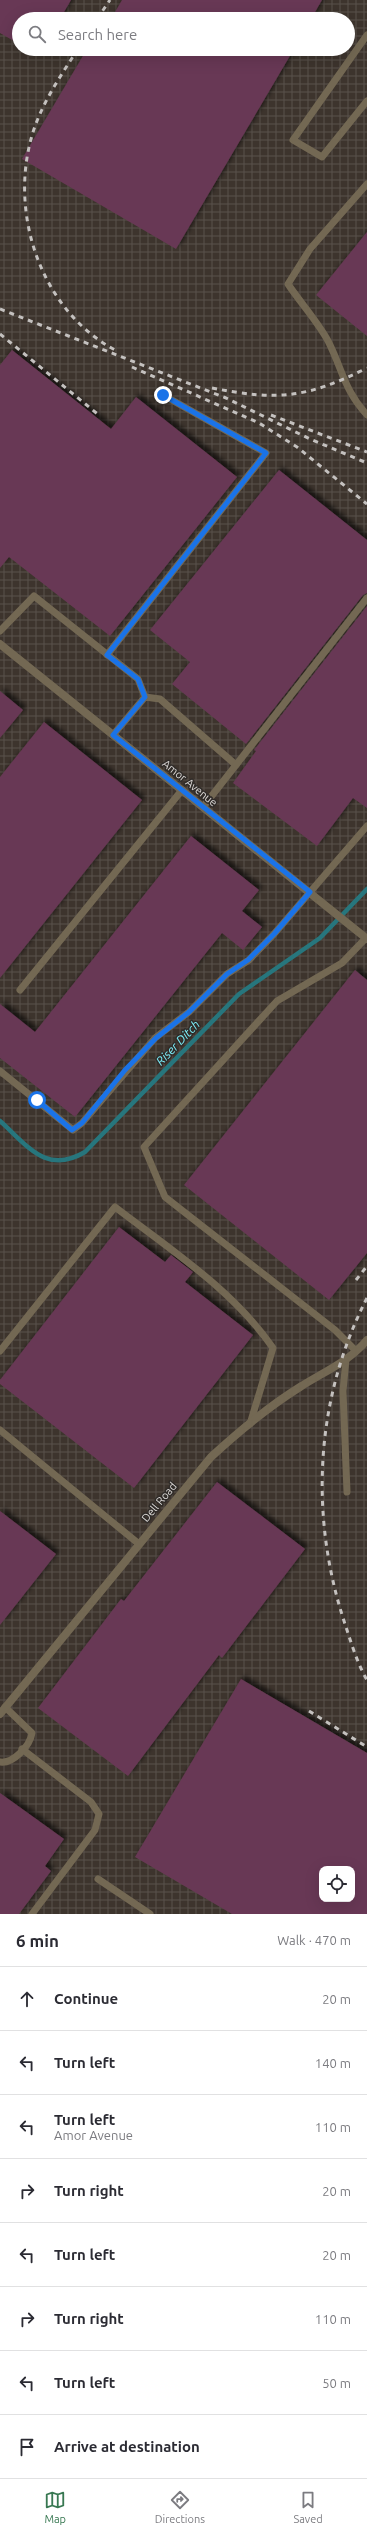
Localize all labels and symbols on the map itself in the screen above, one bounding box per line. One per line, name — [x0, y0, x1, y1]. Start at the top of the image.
route end — [154, 386, 172, 404]
street label: Amor Avenue — [160, 757, 220, 809]
water label: Riser Ditch — [153, 1018, 202, 1068]
route start — [28, 1091, 46, 1109]
street label: Dell Road — [139, 1480, 179, 1524]

